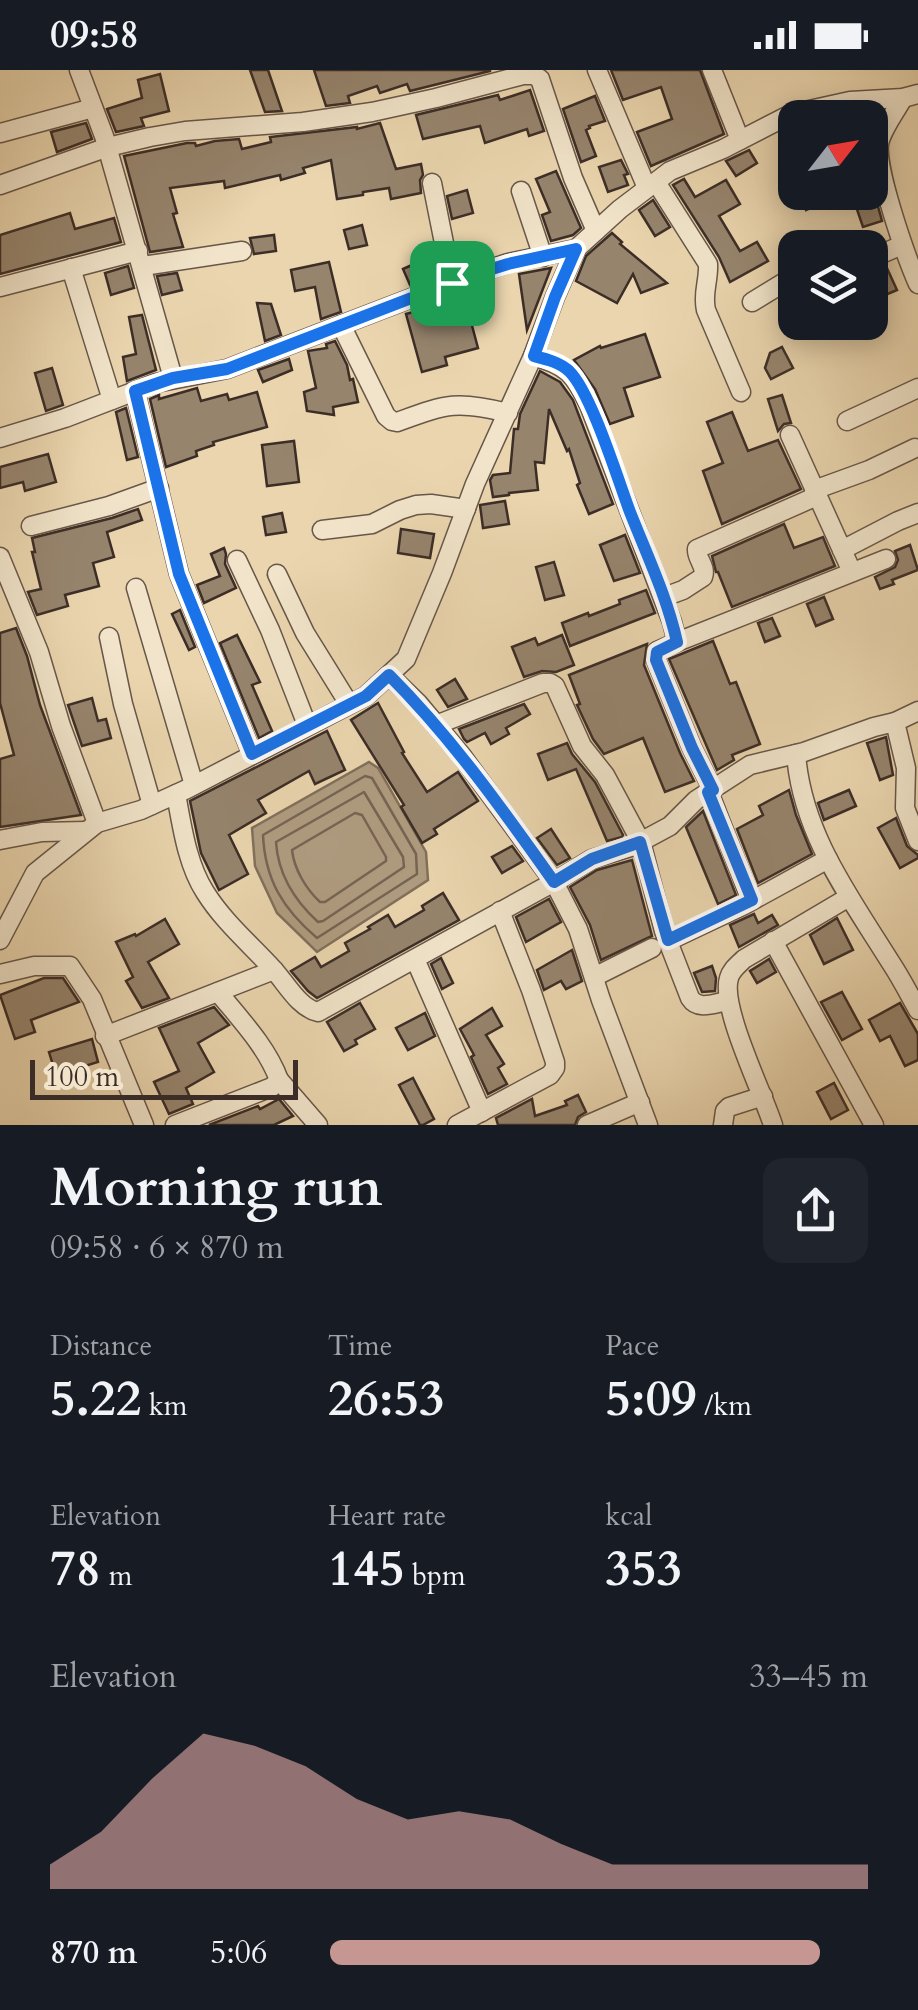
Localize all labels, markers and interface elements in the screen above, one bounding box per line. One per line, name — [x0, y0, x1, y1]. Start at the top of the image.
text: 09:58 — [50, 9, 139, 61]
north arrow — [778, 100, 888, 210]
map controls — [778, 100, 888, 340]
button: layers — [778, 230, 888, 340]
pin — [410, 241, 495, 326]
icon: arrive — [425, 256, 480, 311]
scale bar — [30, 1055, 298, 1100]
text: 100 m — [45, 1058, 119, 1096]
text: Morning run — [50, 1151, 383, 1225]
button: share — [763, 1158, 868, 1263]
text: 09:58 · 6 × 870 m — [50, 1226, 284, 1270]
text: Distance — [50, 1327, 152, 1365]
text: Time — [328, 1327, 392, 1365]
text: Pace — [605, 1327, 659, 1365]
text: 5.22 — [50, 1365, 141, 1433]
text: 26:53 — [328, 1365, 445, 1433]
text: 5:09 — [605, 1365, 697, 1433]
text: km — [141, 1387, 188, 1425]
text: /km — [697, 1387, 752, 1425]
text: Elevation — [50, 1497, 161, 1535]
text: Heart rate — [328, 1497, 446, 1535]
text: kcal — [605, 1497, 652, 1535]
text: 78 — [50, 1535, 101, 1603]
text: 145 — [328, 1535, 405, 1603]
text: 353 — [605, 1535, 682, 1603]
text: m — [101, 1557, 132, 1595]
text: bpm — [405, 1557, 466, 1595]
text: Elevation — [50, 1655, 177, 1699]
text: 33–45 m — [749, 1655, 868, 1699]
text: 870 m — [50, 1931, 137, 1975]
text: 5:06 — [210, 1931, 267, 1975]

